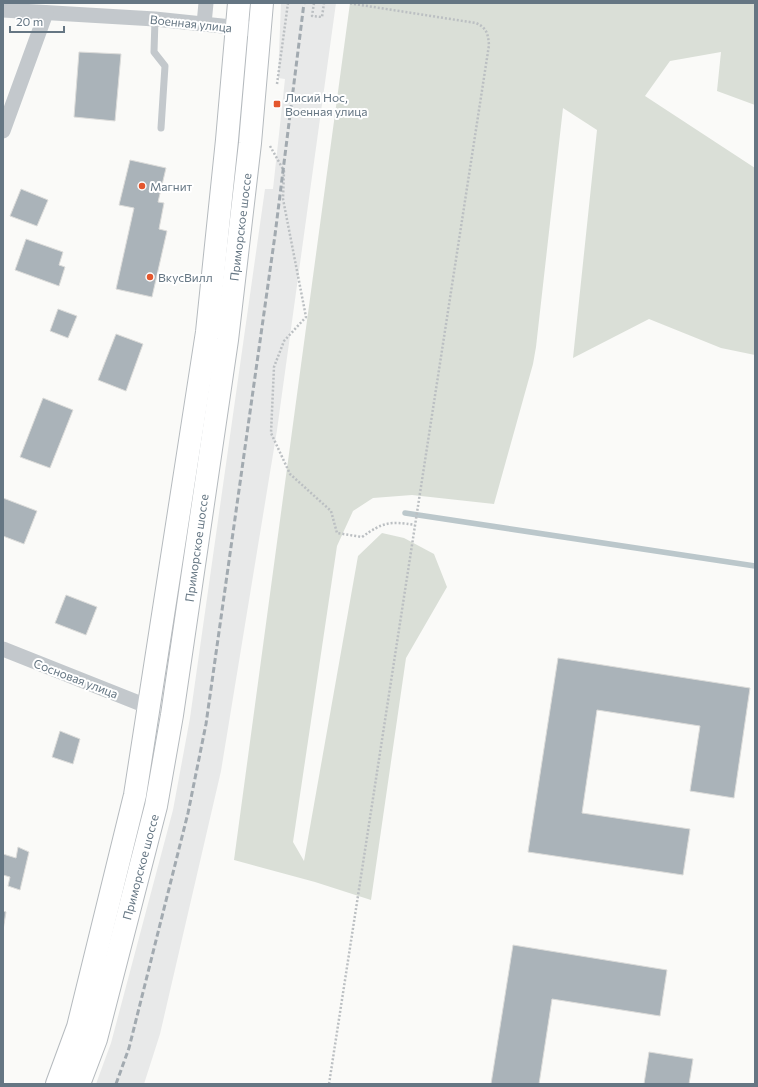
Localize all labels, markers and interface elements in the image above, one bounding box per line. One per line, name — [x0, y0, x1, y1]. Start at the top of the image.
scale bar — [10, 8, 64, 34]
street label: Военная улица — [149, 12, 233, 34]
text: 20 m — [16, 14, 43, 28]
place label: Лисий Нос, Военная улица — [285, 90, 368, 118]
marker: Лисий Нос, Военная улица — [272, 99, 282, 109]
street label: Приморское шоссе — [226, 172, 254, 282]
place label: Магнит — [150, 179, 193, 193]
marker: Магнит — [137, 181, 147, 191]
place label: ВкусВилл — [158, 270, 213, 284]
marker: ВкусВилл — [145, 272, 155, 282]
street label: Приморское шоссе — [181, 493, 211, 603]
street label: Сосновая улица — [32, 655, 120, 701]
street label: Приморское шоссе — [119, 813, 161, 921]

